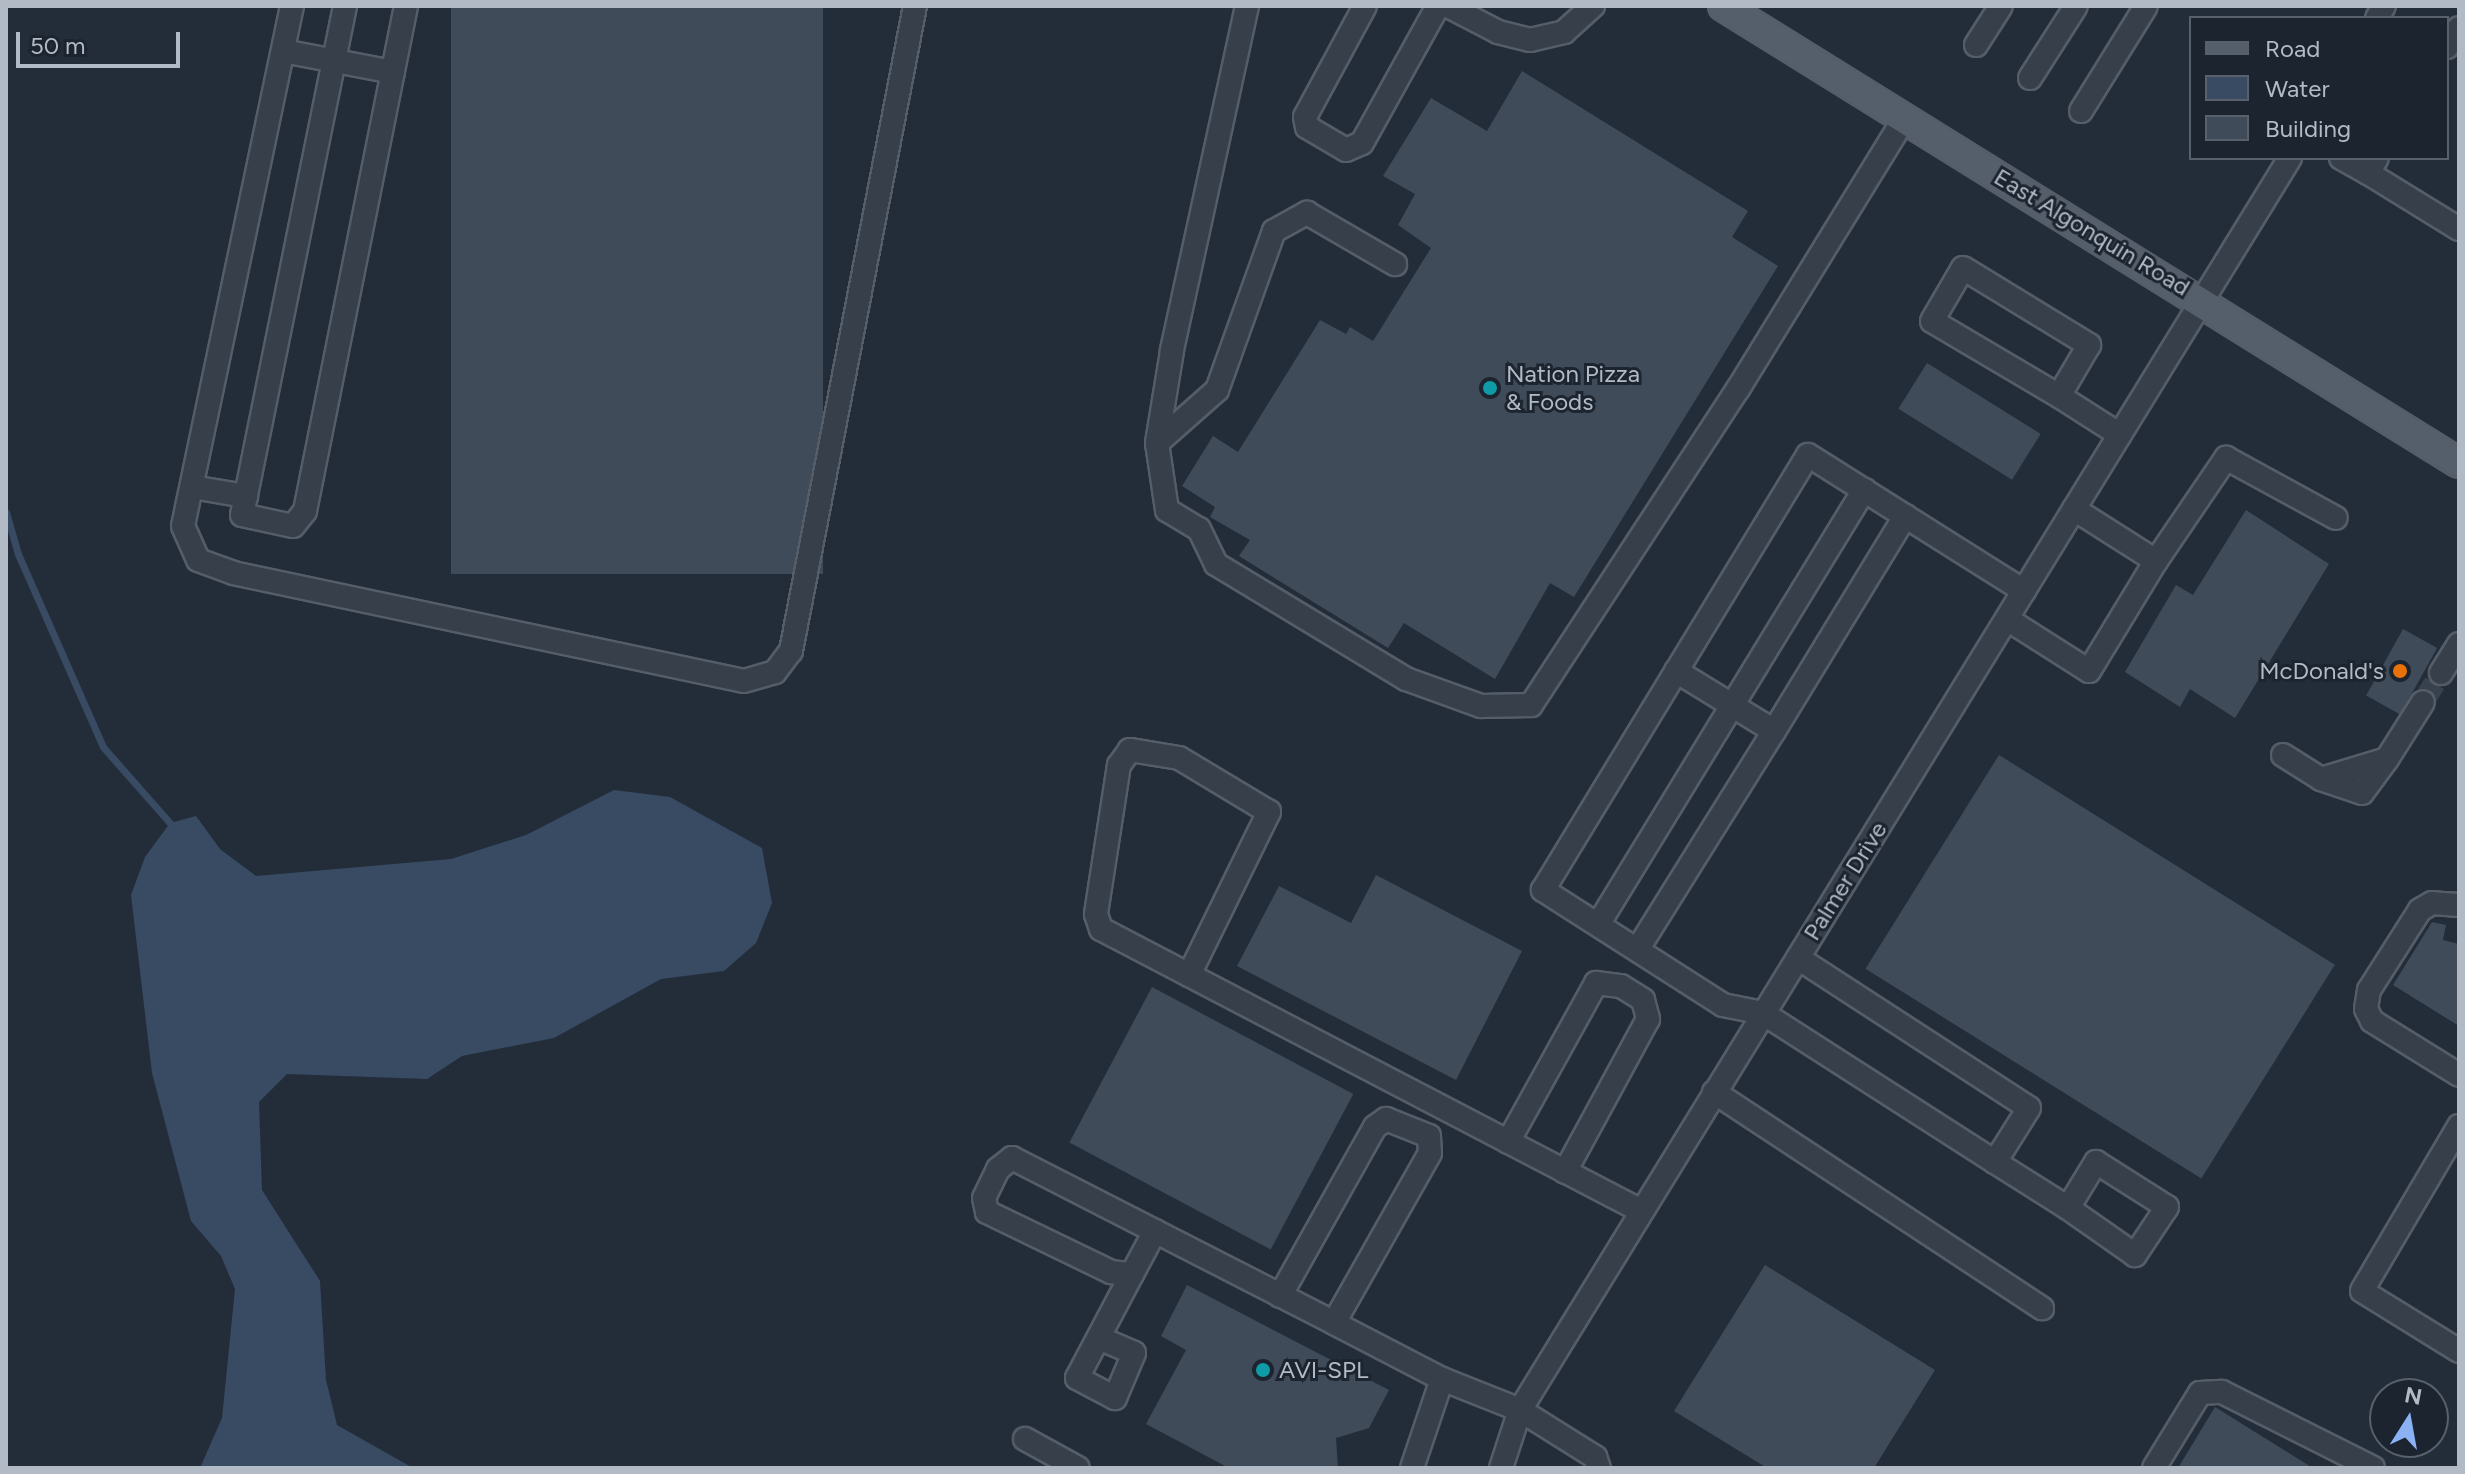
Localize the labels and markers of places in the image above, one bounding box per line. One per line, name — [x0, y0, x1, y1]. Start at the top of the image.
place label: Nation Pizza & Foods — [1506, 360, 1640, 416]
marker: Nation Pizza & Foods — [1481, 379, 1499, 397]
place label: McDonald's — [2259, 657, 2384, 685]
marker: McDonald's — [2391, 662, 2409, 680]
place label: AVI-SPL — [1279, 1356, 1368, 1384]
marker: AVI-SPL — [1254, 1361, 1272, 1379]

